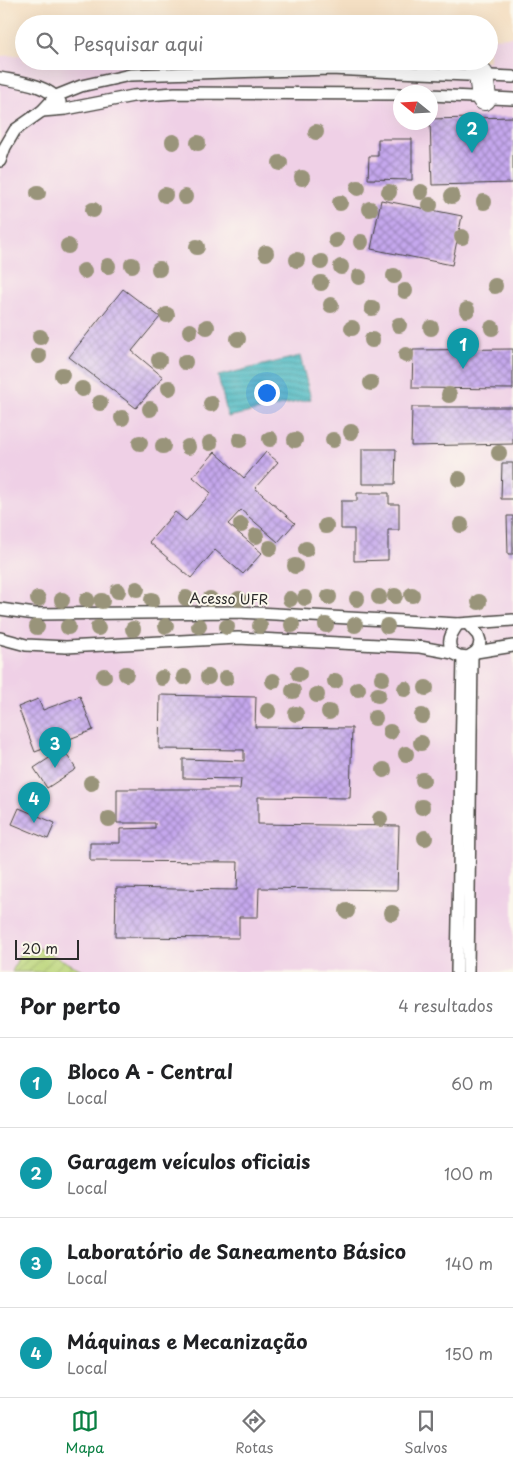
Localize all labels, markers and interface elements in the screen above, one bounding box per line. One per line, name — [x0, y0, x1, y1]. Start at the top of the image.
search box — [15, 15, 498, 70]
icon: search — [33, 29, 61, 57]
text: Pesquisar aqui — [73, 29, 203, 57]
north arrow — [393, 85, 438, 130]
pin: 2 — [456, 112, 488, 153]
pin: 1 — [447, 328, 479, 369]
your location — [254, 380, 280, 406]
street label: Acesso UFR — [189, 587, 269, 610]
pin: 3 — [39, 727, 71, 768]
pin: 4 — [18, 782, 50, 823]
scale bar — [15, 937, 79, 960]
text: 20 m — [22, 938, 58, 959]
text: Por perto — [20, 989, 120, 1021]
text: 4 resultados — [398, 993, 493, 1017]
text: Bloco A - Central — [67, 1057, 233, 1085]
text: 1 — [32, 1071, 40, 1095]
text: 60 m — [451, 1071, 493, 1095]
text: Local — [67, 1085, 108, 1109]
text: Garagem veículos oficiais — [67, 1147, 310, 1175]
text: 2 — [30, 1161, 42, 1185]
text: 100 m — [444, 1161, 493, 1185]
text: Local — [67, 1175, 108, 1199]
text: Laboratório de Saneamento Básico — [67, 1237, 406, 1265]
text: 3 — [31, 1251, 41, 1275]
text: 140 m — [445, 1251, 493, 1275]
text: Local — [67, 1265, 108, 1289]
text: Máquinas e Mecanização — [67, 1327, 307, 1355]
text: 4 — [31, 1341, 41, 1365]
text: 150 m — [445, 1341, 493, 1365]
text: Local — [67, 1355, 108, 1379]
tab: Mapa — [66, 1407, 104, 1458]
tab: Rotas — [235, 1407, 273, 1458]
tab: Salvos — [404, 1407, 447, 1458]

